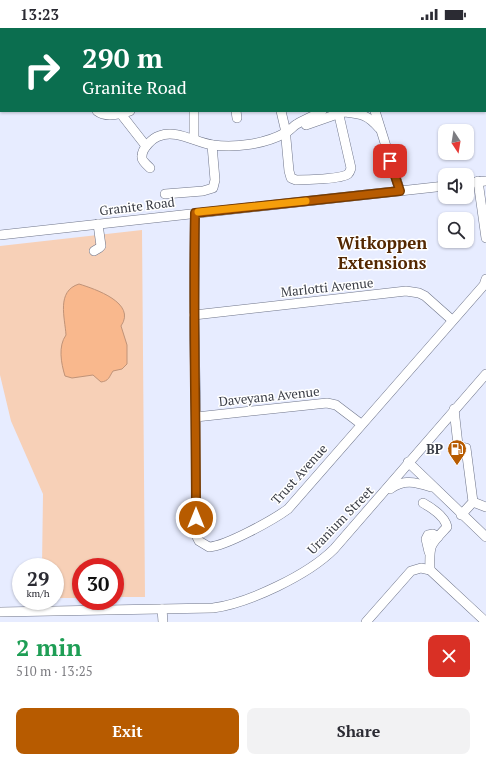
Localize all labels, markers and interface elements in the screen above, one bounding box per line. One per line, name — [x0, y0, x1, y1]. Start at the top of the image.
text: 13:23 — [20, 4, 59, 24]
text: 290 m — [82, 39, 163, 76]
icon: right — [16, 44, 68, 96]
text: Granite Road — [82, 75, 187, 99]
north arrow — [438, 124, 474, 160]
map controls — [438, 124, 474, 248]
pin — [373, 144, 407, 178]
icon: arrive — [379, 150, 401, 172]
button: sound — [438, 168, 474, 204]
street label: Granite Road — [98, 192, 176, 220]
button: search — [438, 212, 474, 248]
district label: Witkoppen Extensions — [337, 231, 427, 274]
street label: Marlotti Avenue — [280, 273, 374, 301]
street label: Daveyana Avenue — [218, 382, 320, 410]
fuel station icon: BP — [446, 438, 468, 466]
street label: Trust Avenue — [267, 440, 331, 508]
place label: BP — [426, 440, 443, 458]
street label: Uranium Street — [303, 482, 377, 558]
position arrow — [175, 497, 217, 539]
speed limit sign: 30 — [72, 558, 124, 610]
text: 29 — [27, 565, 49, 592]
text: km/h — [26, 587, 50, 600]
text: 2 min — [16, 631, 82, 663]
button: close — [428, 635, 470, 677]
text: 510 m · 13:25 — [16, 662, 93, 680]
button: Exit — [16, 708, 239, 754]
button: Share — [247, 708, 470, 754]

